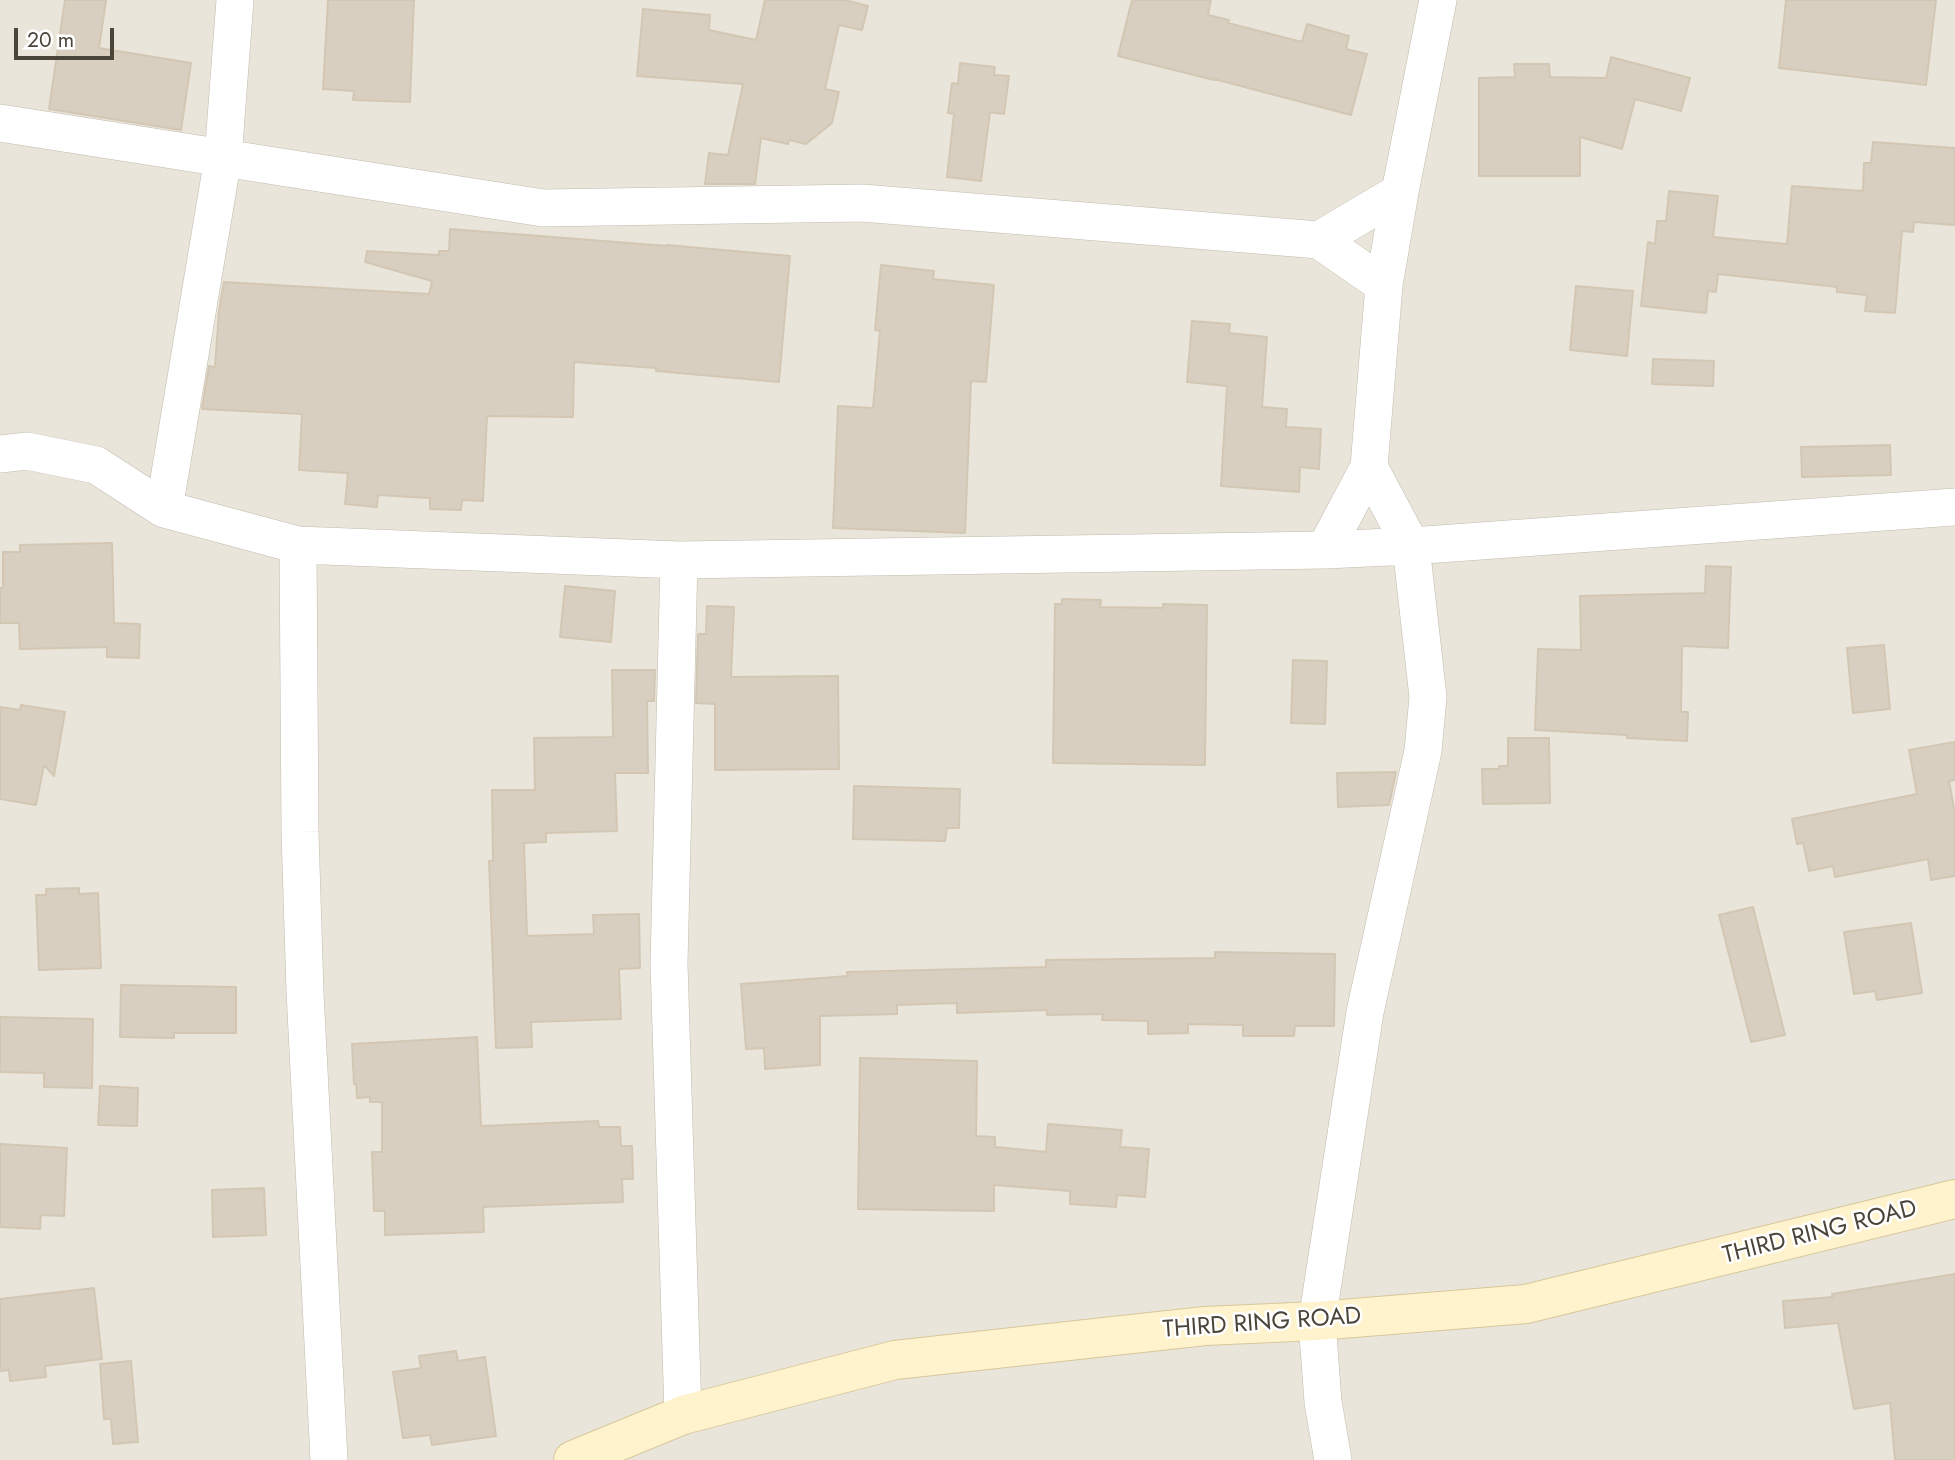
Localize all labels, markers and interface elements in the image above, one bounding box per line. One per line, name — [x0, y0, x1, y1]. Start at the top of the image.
scale bar — [18, 14, 117, 58]
text: 20 m — [27, 25, 74, 55]
street label: THIRD RING ROAD — [1720, 1195, 1920, 1271]
street label: THIRD RING ROAD — [1162, 1303, 1362, 1345]

